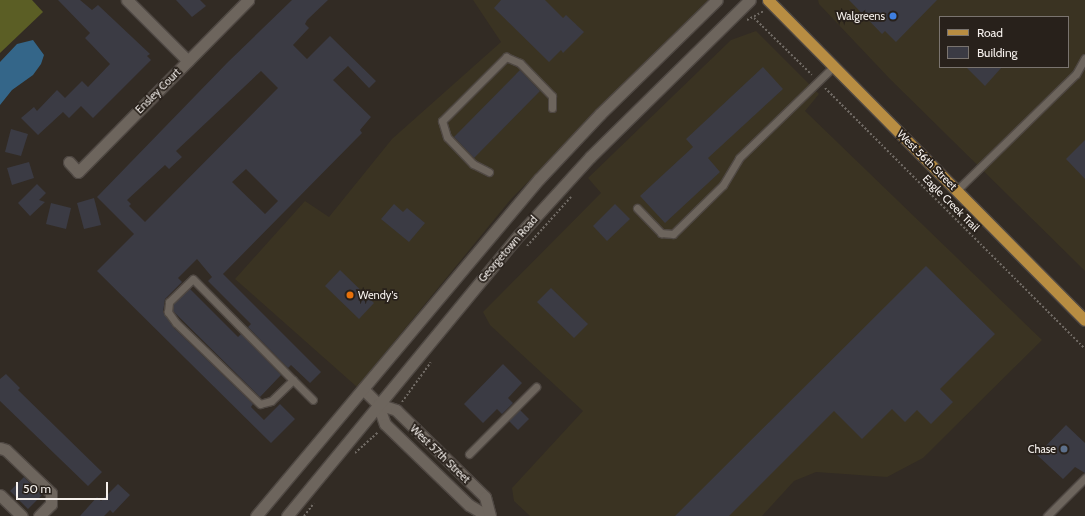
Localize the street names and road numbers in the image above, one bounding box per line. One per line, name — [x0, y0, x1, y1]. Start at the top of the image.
street label: Ensley Court — [133, 66, 183, 116]
street label: West 56th Street — [894, 127, 960, 193]
street label: Eagle Creek Trail — [920, 172, 982, 234]
street label: Georgetown Road — [476, 213, 540, 285]
street label: West 57th Street — [407, 422, 473, 486]

